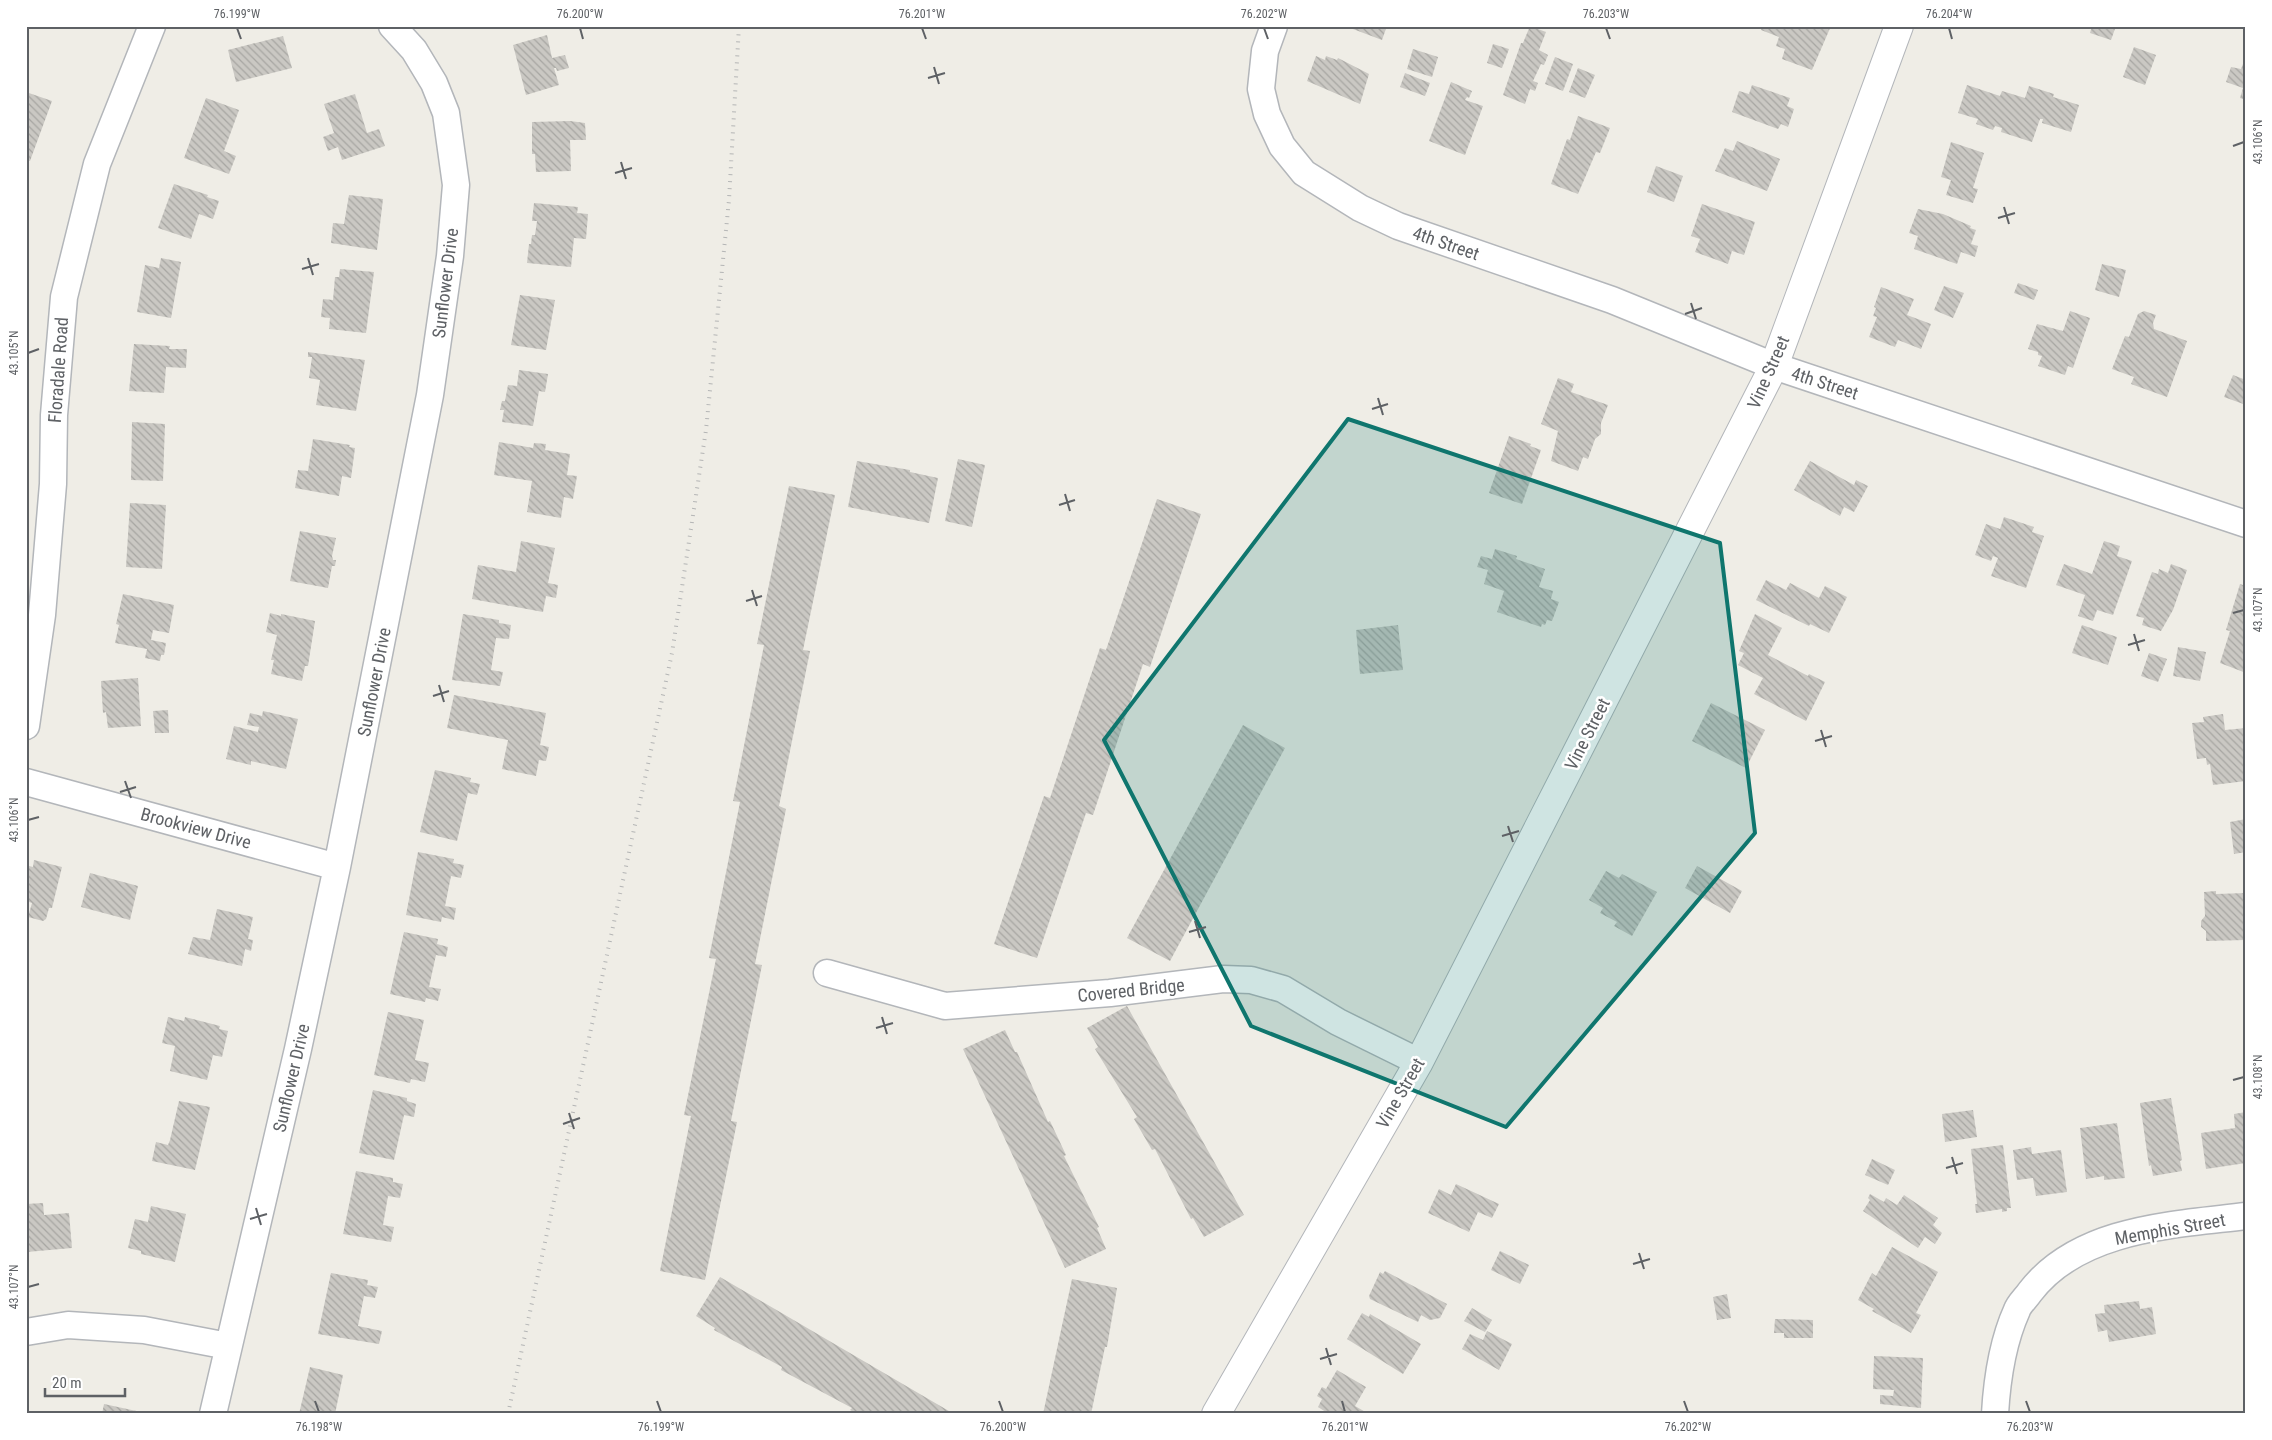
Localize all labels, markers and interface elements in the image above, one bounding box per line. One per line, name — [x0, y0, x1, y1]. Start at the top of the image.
text: 76.199°W — [214, 7, 260, 21]
text: 76.200°W — [557, 7, 603, 21]
text: 76.201°W — [899, 7, 945, 21]
text: 76.202°W — [1241, 7, 1287, 21]
text: 76.203°W — [1583, 7, 1629, 21]
text: 76.204°W — [1926, 7, 1972, 21]
text: 43.106°N — [2251, 120, 2265, 164]
street label: 4th Street — [1410, 222, 1482, 264]
street label: Sunflower Drive — [428, 227, 462, 339]
street label: Floradale Road — [44, 316, 72, 424]
text: 43.105°N — [7, 331, 21, 375]
street label: Vine Street — [1743, 332, 1793, 412]
street label: 4th Street — [1789, 362, 1861, 404]
text: 43.107°N — [2251, 588, 2265, 632]
street label: Sunflower Drive — [353, 626, 395, 738]
street label: Vine Street — [1560, 695, 1614, 773]
text: 43.106°N — [7, 798, 21, 842]
street label: Brookview Drive — [139, 803, 253, 853]
street label: Covered Bridge — [1076, 974, 1186, 1006]
street label: Sunflower Drive — [268, 1022, 314, 1134]
street label: Vine Street — [1371, 1054, 1429, 1132]
text: 43.108°N — [2251, 1055, 2265, 1099]
street label: Memphis Street — [2113, 1209, 2227, 1249]
text: 43.107°N — [7, 1265, 21, 1309]
scale bar — [45, 1365, 125, 1397]
text: 20 m — [52, 1374, 82, 1392]
text: 76.198°W — [296, 1420, 342, 1434]
text: 76.199°W — [638, 1420, 684, 1434]
text: 76.200°W — [980, 1420, 1026, 1434]
text: 76.201°W — [1322, 1420, 1368, 1434]
text: 76.202°W — [1665, 1420, 1711, 1434]
text: 76.203°W — [2007, 1420, 2053, 1434]

